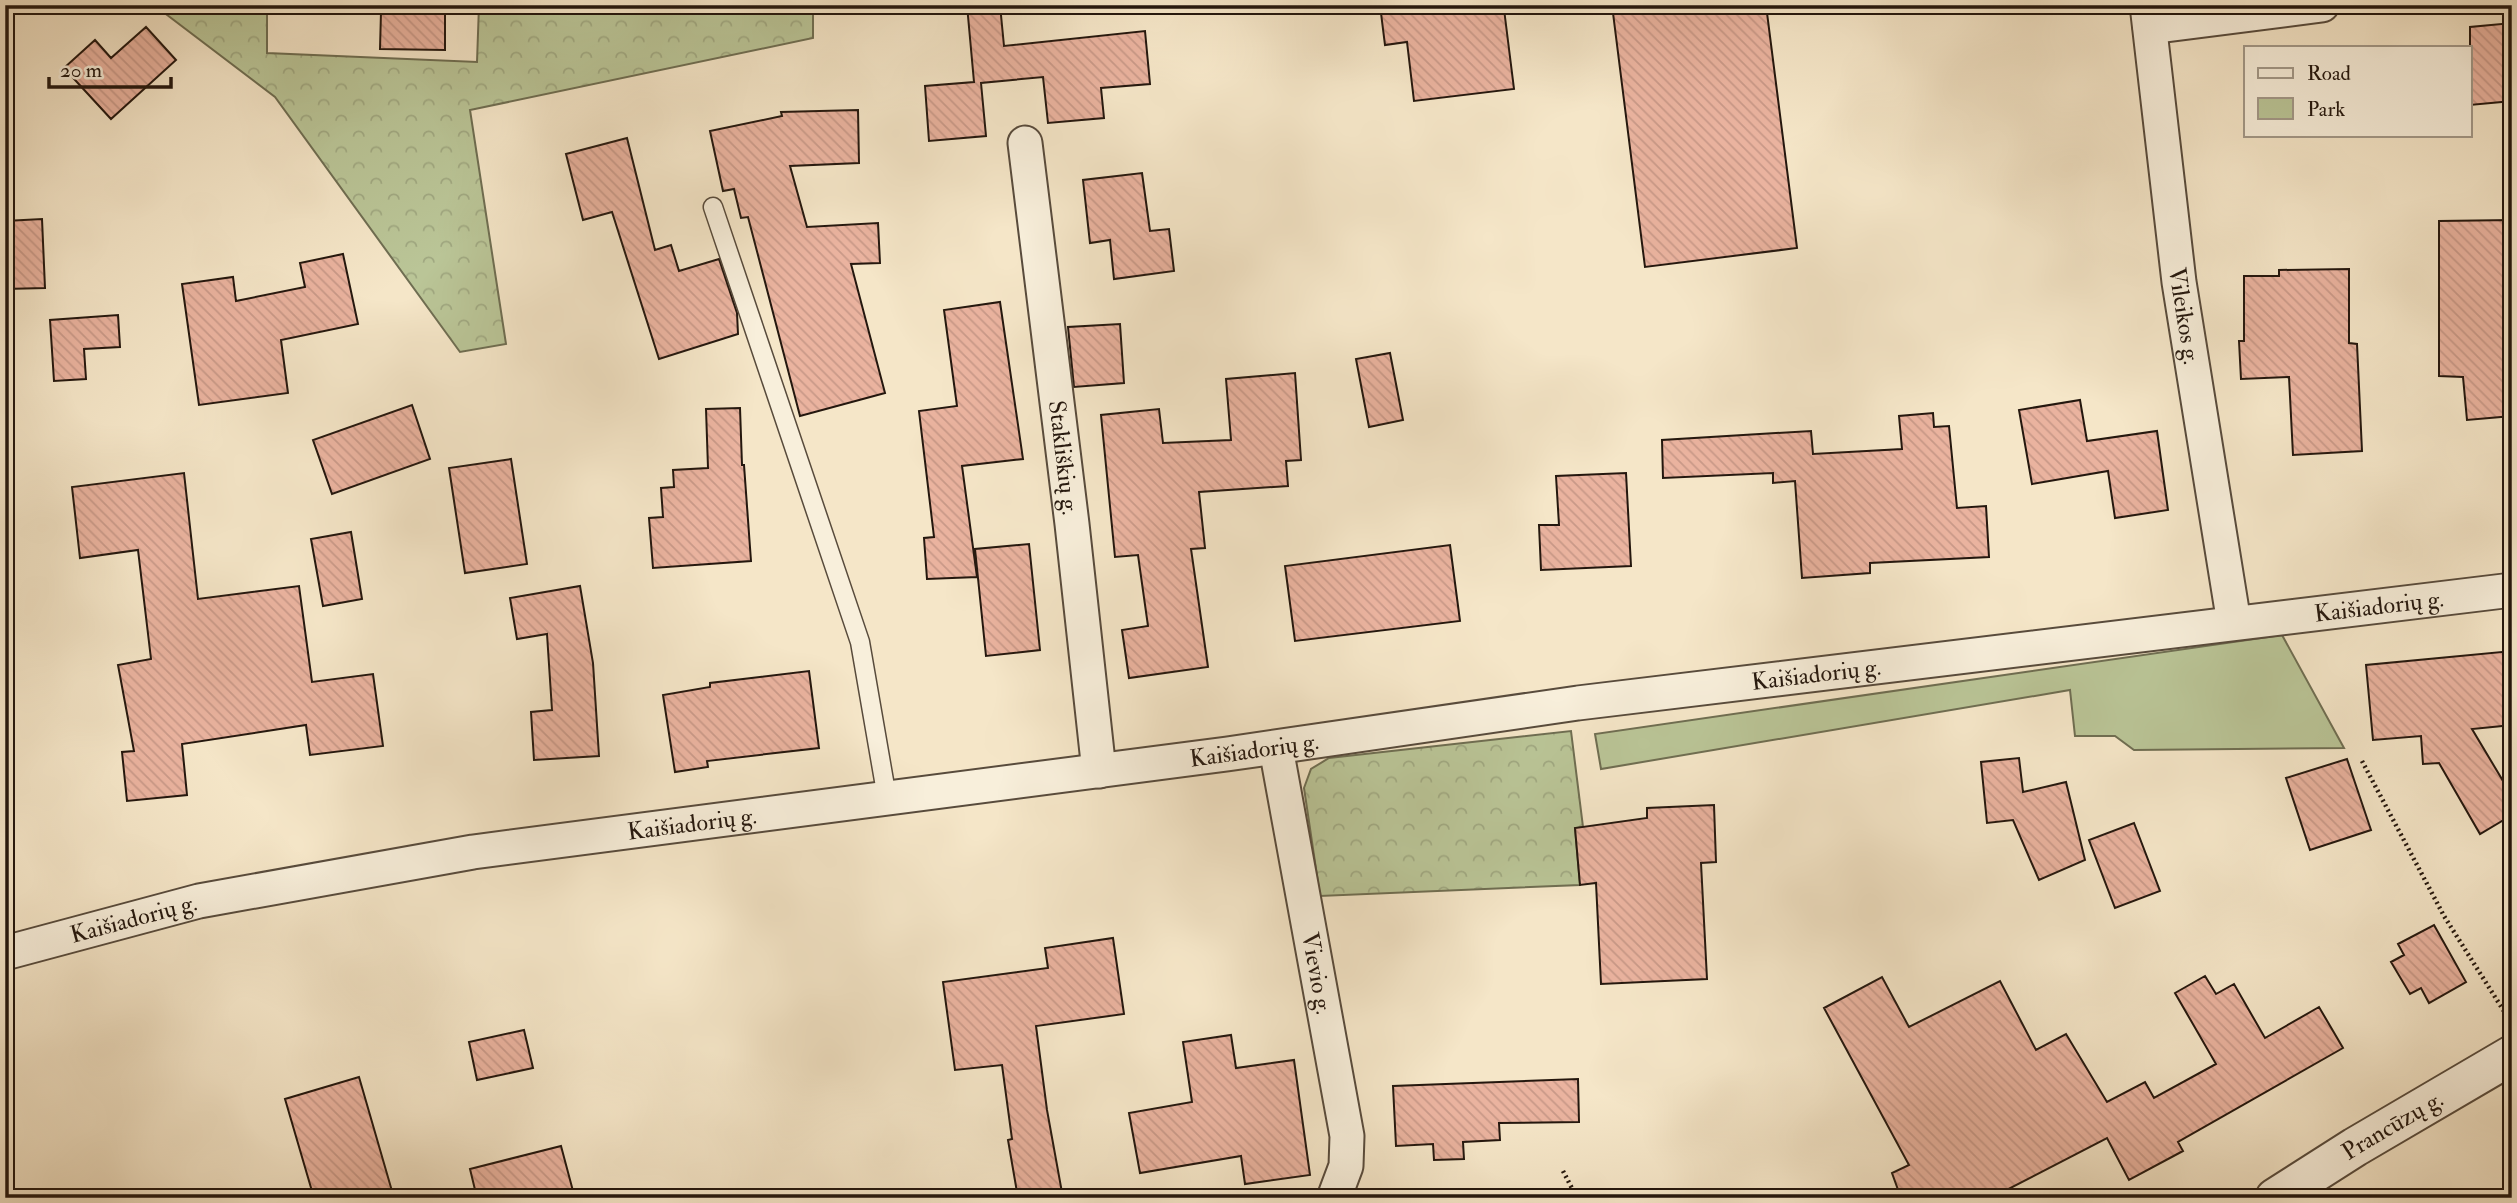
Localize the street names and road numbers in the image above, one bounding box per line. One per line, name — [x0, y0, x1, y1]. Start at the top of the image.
street label: Vileikos g. — [2161, 266, 2207, 367]
street label: Stakliškių g. — [1041, 399, 1086, 517]
street label: Kaišiadorių g. — [2313, 583, 2445, 630]
street label: Kaišiadorių g. — [1750, 652, 1882, 698]
street label: Kaišiadorių g. — [1188, 726, 1321, 775]
street label: Kaišiadorių g. — [626, 800, 758, 848]
street label: Kaišiadorių g. — [67, 887, 200, 951]
street label: Vievio g. — [1294, 930, 1339, 1017]
street label: Prancūzų g. — [2336, 1084, 2449, 1168]

